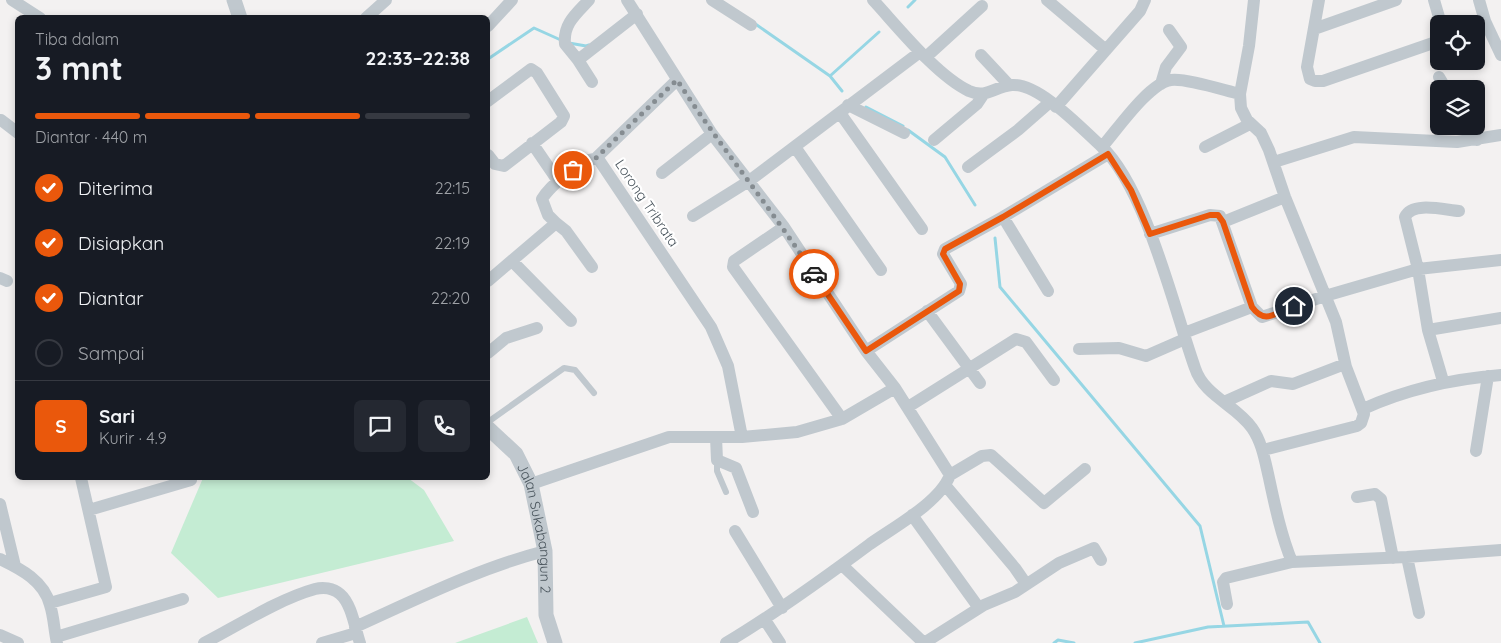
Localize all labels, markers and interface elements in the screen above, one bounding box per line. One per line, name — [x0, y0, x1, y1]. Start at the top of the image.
map controls — [1430, 15, 1485, 135]
button: locate — [1430, 15, 1485, 70]
text: Tiba dalam — [35, 29, 119, 49]
text: 22:33–22:38 — [366, 46, 470, 70]
text: 3 mnt — [35, 48, 123, 88]
button: layers — [1430, 80, 1485, 135]
text: Diantar · 440 m — [35, 127, 147, 147]
pin — [552, 149, 594, 191]
icon: bag — [559, 156, 587, 184]
street label: Lorong Tribrata — [611, 156, 683, 250]
icon: check — [35, 174, 63, 202]
text: Diterima — [78, 176, 153, 200]
text: 22:15 — [435, 178, 470, 198]
icon: check — [35, 229, 63, 257]
text: Disiapkan — [78, 231, 164, 255]
text: 22:19 — [434, 233, 470, 253]
courier — [789, 249, 839, 299]
icon: car — [800, 260, 828, 288]
icon: check — [35, 284, 63, 312]
pin — [1273, 285, 1315, 327]
text: Diantar — [78, 286, 144, 310]
text: 22:20 — [431, 288, 470, 308]
icon: home — [1280, 292, 1308, 320]
text: Sampai — [78, 341, 145, 365]
button: chat — [354, 400, 406, 452]
button: phone — [418, 400, 470, 452]
text: Sari — [99, 404, 135, 428]
text: S — [55, 414, 67, 438]
text: Kurir · 4.9 — [99, 428, 167, 448]
street label: Jalan Sukabangun 2 — [513, 460, 555, 594]

